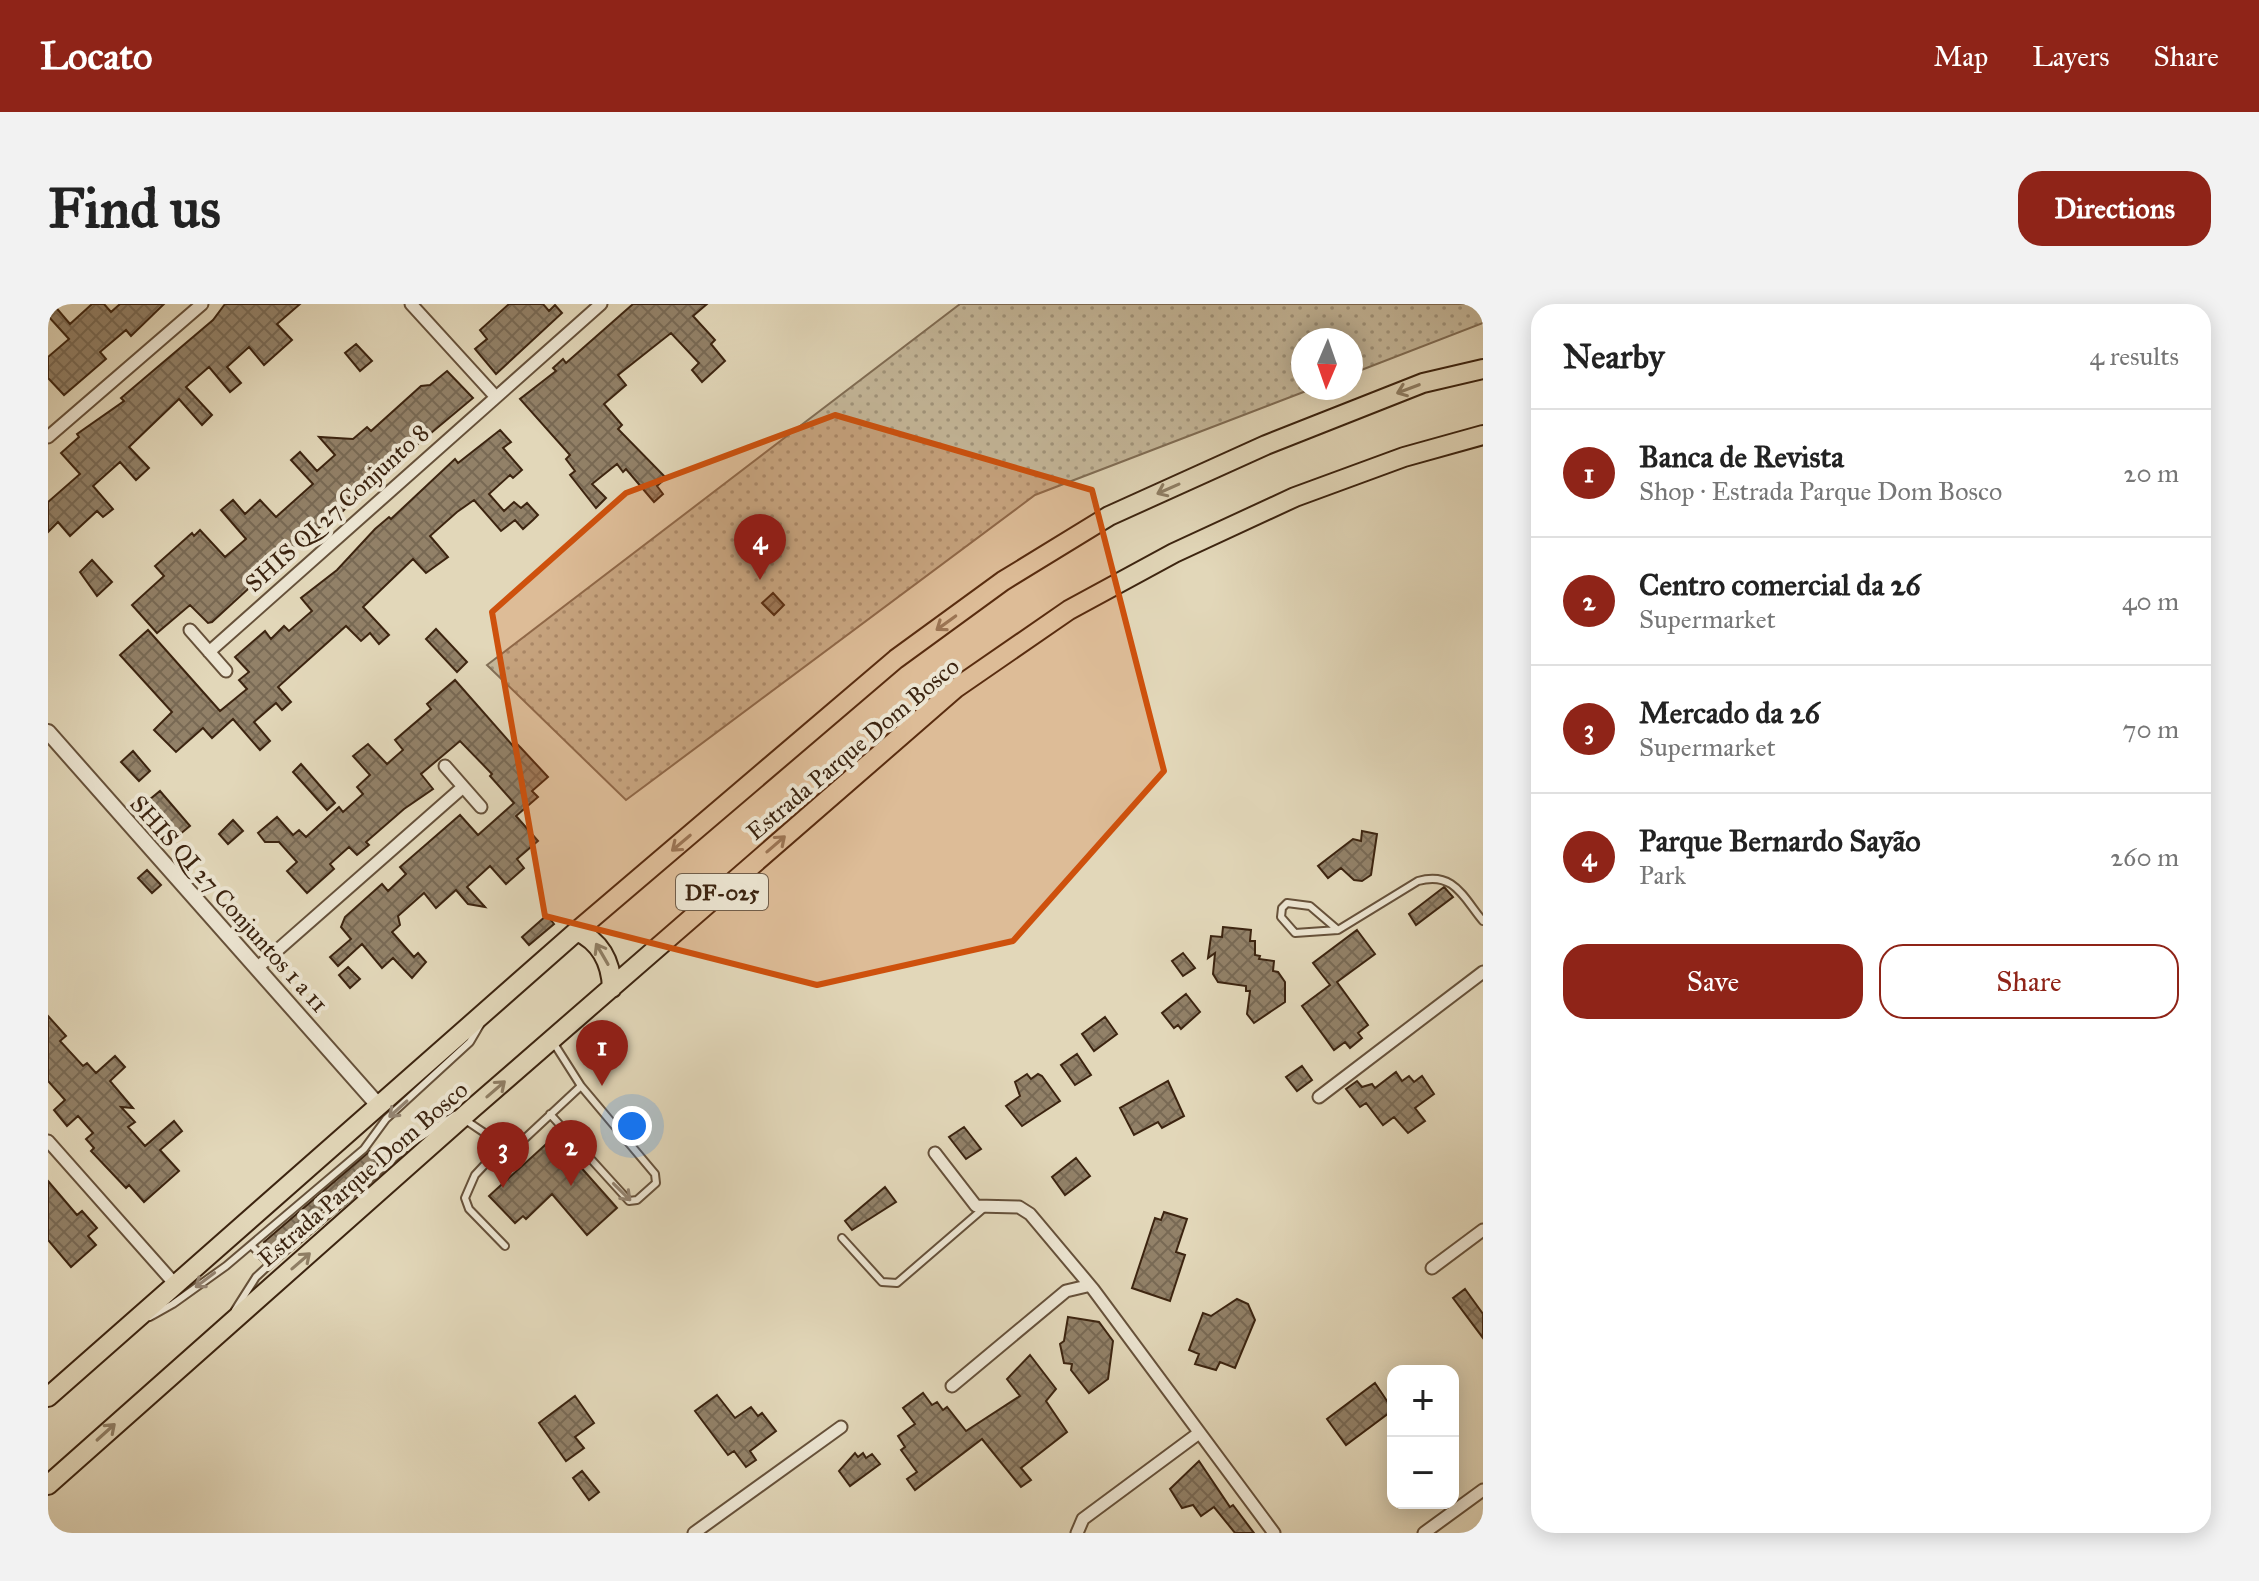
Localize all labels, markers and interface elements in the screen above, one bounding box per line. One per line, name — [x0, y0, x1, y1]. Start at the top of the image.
text: Locato — [40, 33, 153, 79]
text: Map — [1933, 39, 1988, 74]
text: Layers — [2032, 39, 2110, 74]
text: Share — [2154, 39, 2219, 74]
button: Directions — [2018, 171, 2211, 246]
text: Find us — [48, 174, 221, 242]
north arrow — [1291, 328, 1363, 400]
text: Nearby — [1563, 336, 1665, 377]
text: 4 results — [2090, 340, 2179, 372]
one-way arrow — [1396, 383, 1421, 398]
street label: SHIS QI 27 Conjunto 8 — [239, 418, 435, 598]
text: Banca de Revista — [1639, 439, 1844, 475]
text: 1 — [1584, 457, 1594, 489]
text: 20 m — [2124, 457, 2179, 489]
text: Shop · Estrada Parque Dom Bosco — [1639, 475, 2002, 507]
one-way arrow — [1156, 483, 1181, 498]
pin: 4 — [734, 514, 786, 580]
text: Centro comercial da 26 — [1639, 567, 1921, 603]
text: 2 — [1583, 585, 1595, 617]
text: 40 m — [2122, 585, 2179, 617]
text: Supermarket — [1639, 603, 1776, 635]
one-way arrow — [935, 615, 957, 631]
street label: Estrada Parque Dom Bosco — [741, 651, 965, 847]
text: Mercado da 26 — [1639, 695, 1820, 731]
text: 3 — [1584, 713, 1594, 745]
text: 70 m — [2123, 713, 2179, 745]
text: Supermarket — [1639, 731, 1776, 763]
street label: SHIS QI 27 Conjuntos 1 a 11 — [124, 789, 334, 1019]
text: Parque Bernardo Sayão — [1639, 823, 1921, 859]
one-way arrow — [671, 834, 692, 852]
one-way arrow — [766, 836, 786, 854]
text: 4 — [1582, 841, 1596, 873]
text: 260 m — [2110, 841, 2179, 873]
text: Park — [1639, 859, 1686, 891]
road number: DF-025 — [676, 874, 768, 910]
one-way arrow — [594, 943, 610, 966]
button: Save — [1563, 944, 1863, 1019]
button: Share — [1879, 944, 2179, 1019]
pin: 1 — [576, 1020, 628, 1086]
street label: Estrada Parque Dom Bosco — [252, 1075, 474, 1273]
one-way arrow — [485, 1080, 505, 1098]
one-way arrow — [388, 1099, 408, 1118]
your location — [612, 1106, 652, 1146]
pin: 2 — [545, 1120, 597, 1186]
pin: 3 — [477, 1122, 529, 1188]
one-way arrow — [612, 1182, 631, 1202]
one-way arrow — [290, 1252, 310, 1270]
one-way arrow — [195, 1272, 216, 1289]
map controls — [1387, 1365, 1459, 1509]
button: + — [1387, 1365, 1459, 1437]
one-way arrow — [95, 1424, 115, 1442]
button: − — [1387, 1437, 1459, 1509]

